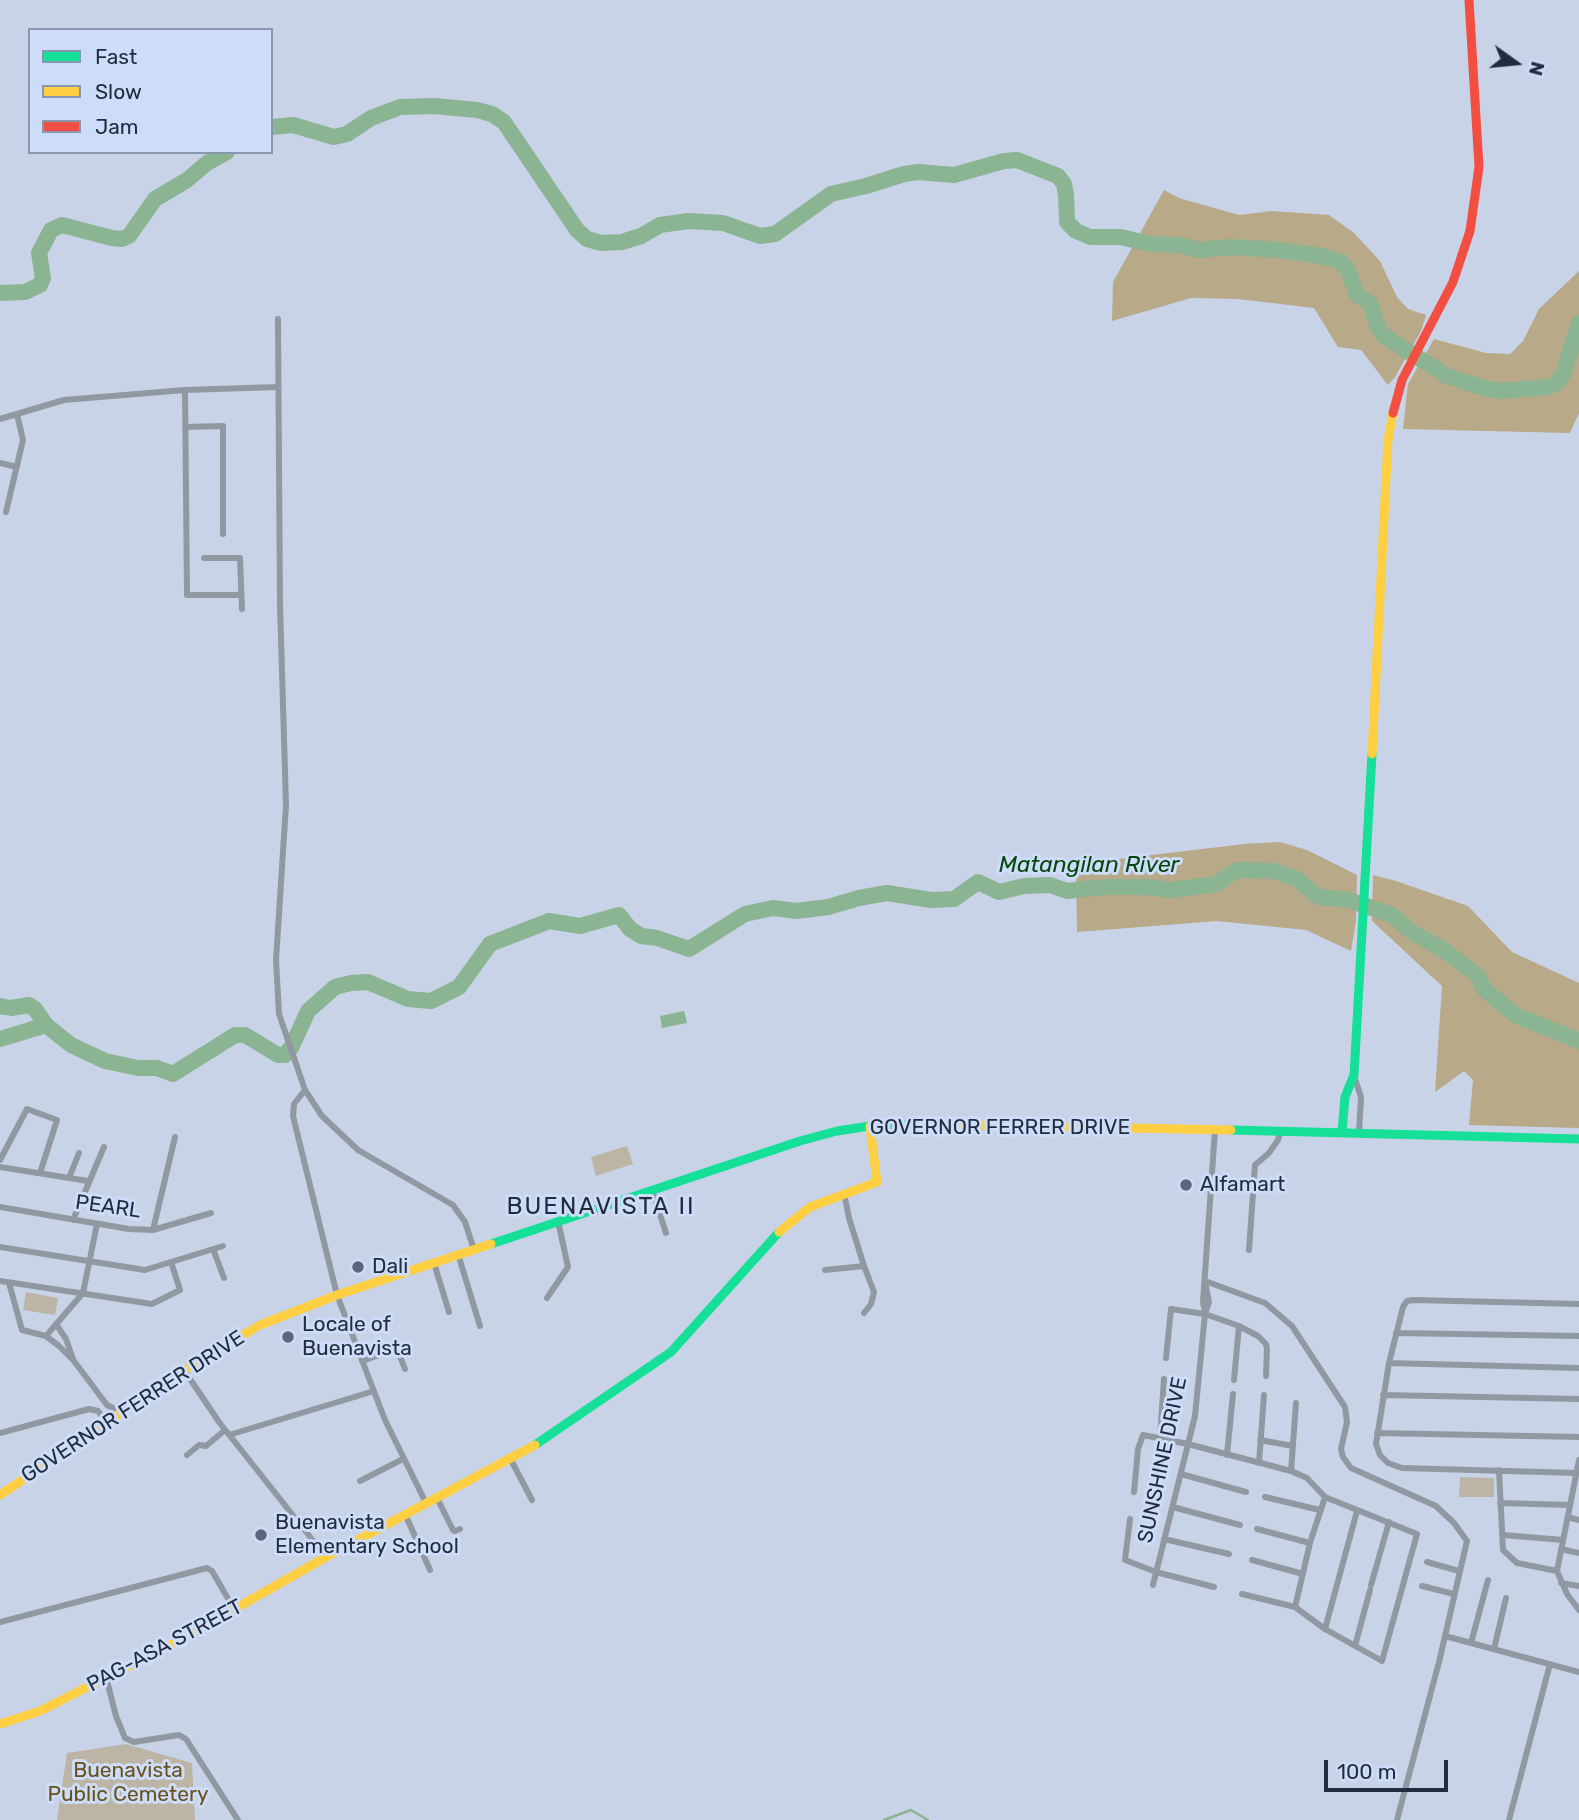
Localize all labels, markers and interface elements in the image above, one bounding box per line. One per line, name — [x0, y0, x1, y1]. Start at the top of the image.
legend — [28, 28, 273, 154]
north arrow — [1481, 28, 1551, 98]
text: Fast — [95, 44, 137, 69]
text: N — [1524, 59, 1550, 78]
text: Slow — [95, 79, 142, 104]
text: Jam — [95, 114, 139, 139]
water label: Matangilan River — [999, 851, 1179, 879]
street label: GOVERNOR FERRER DRIVE — [870, 1115, 1130, 1141]
place label: Alfamart — [1200, 1172, 1285, 1198]
marker: Alfamart — [1178, 1177, 1194, 1193]
street label: PEARL — [74, 1190, 142, 1224]
district label: BUENAVISTA II — [508, 1193, 694, 1221]
place label: Dali — [372, 1254, 408, 1280]
marker: Dali — [350, 1259, 366, 1275]
place label: Locale of Buenavista — [302, 1312, 412, 1362]
street label: GOVERNOR FERRER DRIVE — [17, 1325, 249, 1489]
marker: Locale of Buenavista — [280, 1329, 296, 1345]
street label: SUNSHINE DRIVE — [1133, 1375, 1193, 1545]
place label: Buenavista Elementary School — [275, 1510, 459, 1560]
marker: Buenavista Elementary School — [253, 1527, 269, 1543]
street label: PAG-ASA STREET — [83, 1594, 247, 1698]
scale bar — [1327, 1746, 1451, 1790]
park label: Buenavista Public Cemetery — [47, 1758, 209, 1808]
text: 100 m — [1337, 1759, 1396, 1784]

